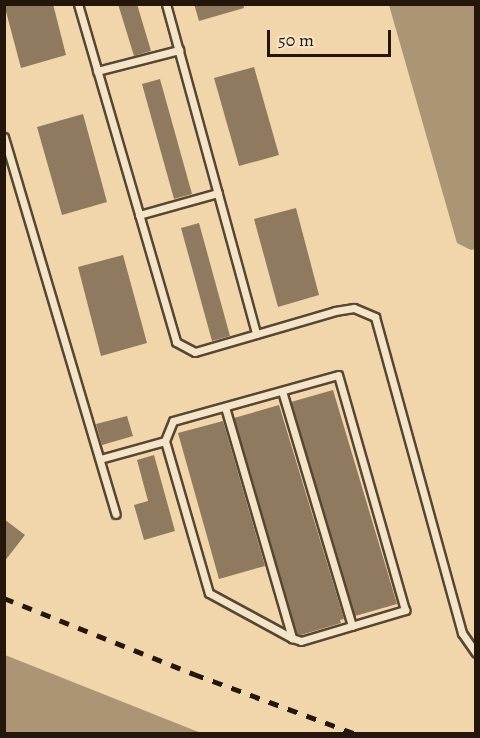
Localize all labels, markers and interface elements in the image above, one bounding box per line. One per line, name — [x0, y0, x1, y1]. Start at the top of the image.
scale bar — [270, 18, 394, 56]
text: 50 m — [278, 28, 314, 52]

